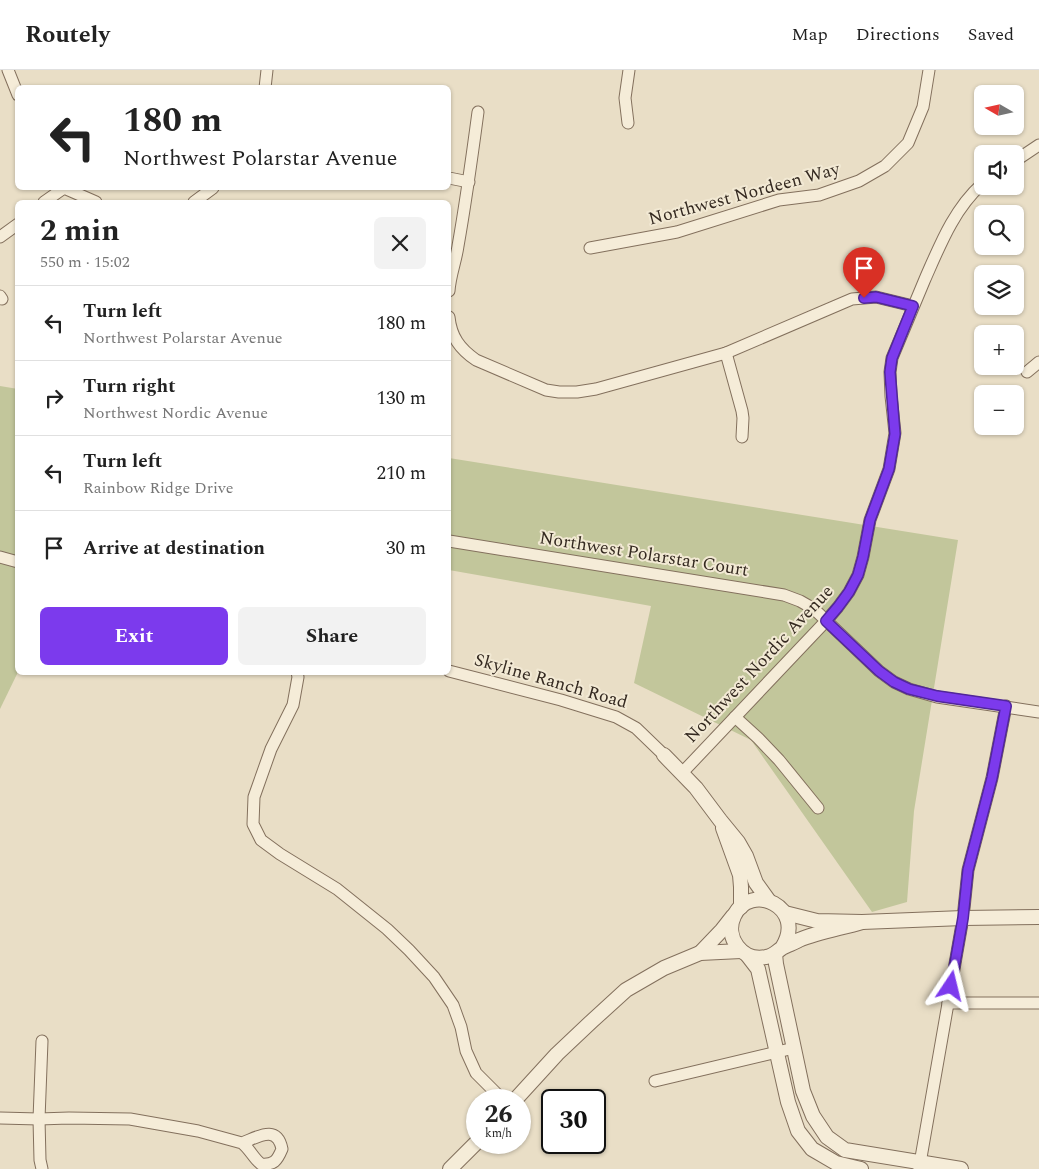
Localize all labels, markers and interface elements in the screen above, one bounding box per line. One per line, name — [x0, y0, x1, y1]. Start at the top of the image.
text: Routely — [25, 17, 110, 53]
text: Map — [792, 21, 828, 48]
text: Directions — [856, 21, 940, 48]
text: Saved — [968, 21, 1014, 48]
north arrow — [974, 85, 1024, 135]
map controls — [974, 85, 1024, 435]
text: 180 m — [123, 94, 222, 147]
icon: left — [40, 105, 105, 170]
text: Northwest Polarstar Avenue — [123, 142, 397, 175]
button: sound — [974, 145, 1024, 195]
street label: Northwest Nordeen Way — [645, 155, 844, 233]
button: search — [974, 205, 1024, 255]
text: 2 min — [40, 208, 120, 254]
button: close — [374, 217, 426, 269]
pin — [843, 247, 885, 298]
text: 550 m · 15:02 — [40, 250, 130, 274]
icon: arrive — [850, 254, 878, 282]
button: layers — [974, 265, 1024, 315]
text: Turn left — [83, 297, 162, 326]
icon: left — [40, 309, 68, 337]
text: 180 m — [376, 309, 426, 338]
button: + — [974, 325, 1024, 375]
text: Northwest Polarstar Avenue — [83, 326, 283, 350]
text: Turn right — [83, 372, 176, 401]
icon: right — [40, 384, 68, 412]
text: 130 m — [376, 384, 426, 413]
button: − — [974, 385, 1024, 435]
text: Northwest Nordic Avenue — [83, 401, 268, 425]
text: Turn left — [83, 447, 162, 476]
icon: left — [40, 459, 68, 487]
text: 210 m — [376, 459, 426, 488]
text: Rainbow Ridge Drive — [83, 476, 233, 500]
street label: Northwest Polarstar Court — [537, 524, 751, 584]
icon: arrive — [40, 534, 68, 562]
text: Arrive at destination — [83, 534, 265, 563]
text: 30 m — [386, 534, 426, 563]
street label: Northwest Nordic Avenue — [678, 579, 840, 749]
button: Exit — [40, 607, 228, 665]
button: Share — [238, 607, 426, 665]
street label: Skyline Ranch Road — [471, 646, 631, 716]
position arrow — [924, 959, 976, 1011]
speed limit sign: 30 — [541, 1089, 606, 1154]
text: 26 — [484, 1096, 513, 1134]
text: km/h — [485, 1124, 512, 1143]

